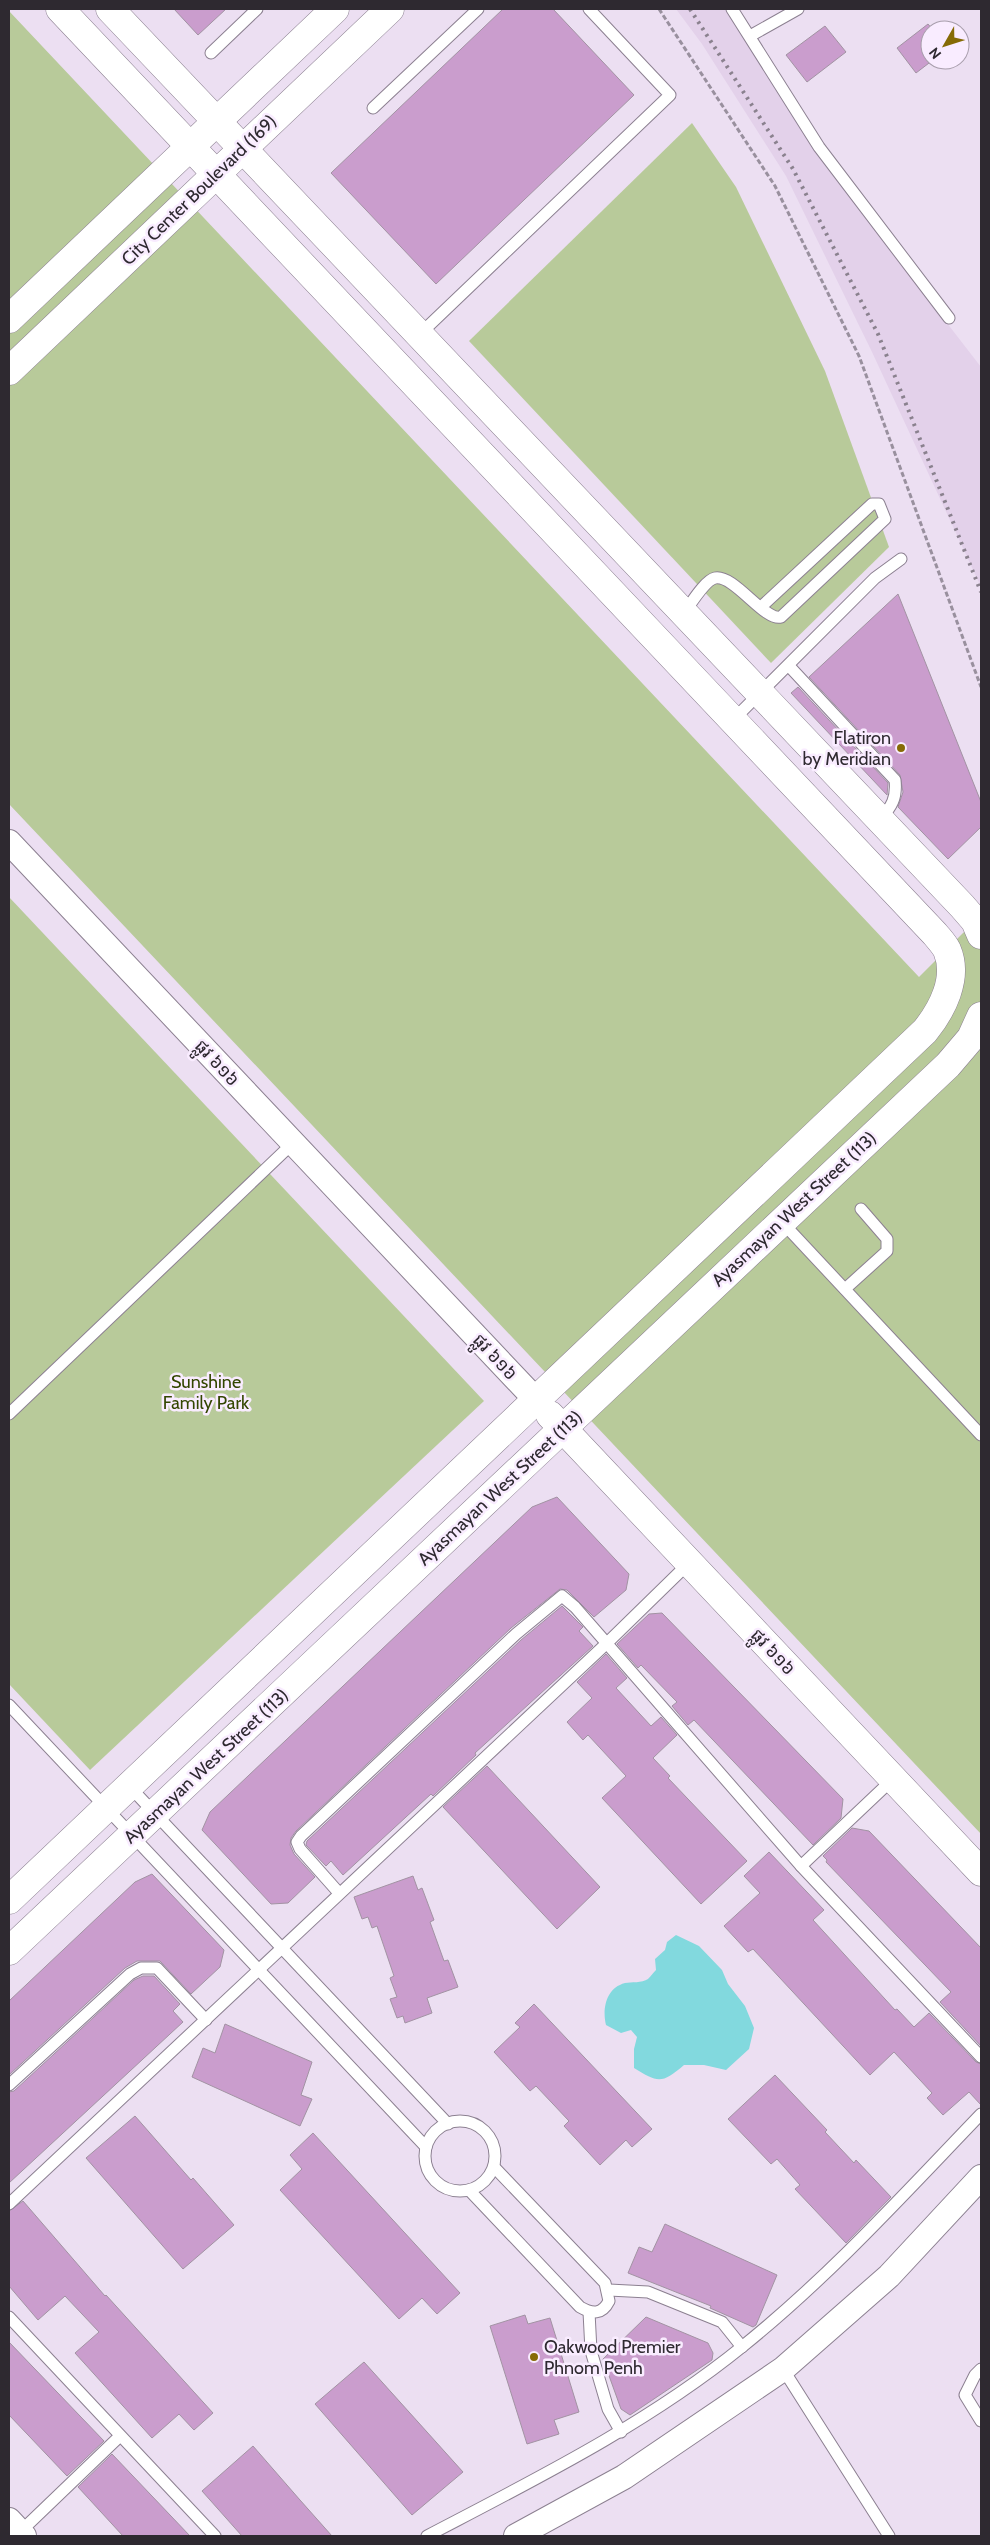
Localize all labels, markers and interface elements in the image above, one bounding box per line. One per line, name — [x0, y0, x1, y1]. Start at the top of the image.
north arrow — [920, 20, 970, 70]
text: N — [925, 44, 945, 63]
street label: City Center Boulevard (169) — [117, 110, 281, 270]
place label: Flatiron by Meridian — [802, 727, 891, 770]
marker: Flatiron by Meridian — [895, 742, 907, 754]
street label: ផ្លូវ ៦១៦ — [186, 1035, 244, 1094]
street label: Ayasmayan West Street (113) — [707, 1127, 881, 1291]
street label: ផ្លូវ ៦១៦ — [464, 1329, 522, 1388]
park label: Sunshine Family Park — [163, 1371, 250, 1414]
street label: Ayasmayan West Street (113) — [413, 1406, 587, 1570]
street label: ផ្លូវ ៦១៦ — [742, 1624, 800, 1683]
street label: Ayasmayan West Street (113) — [119, 1684, 293, 1848]
place label: Oakwood Premier Phnom Penh — [544, 2336, 681, 2379]
marker: Oakwood Premier Phnom Penh — [528, 2351, 540, 2363]

